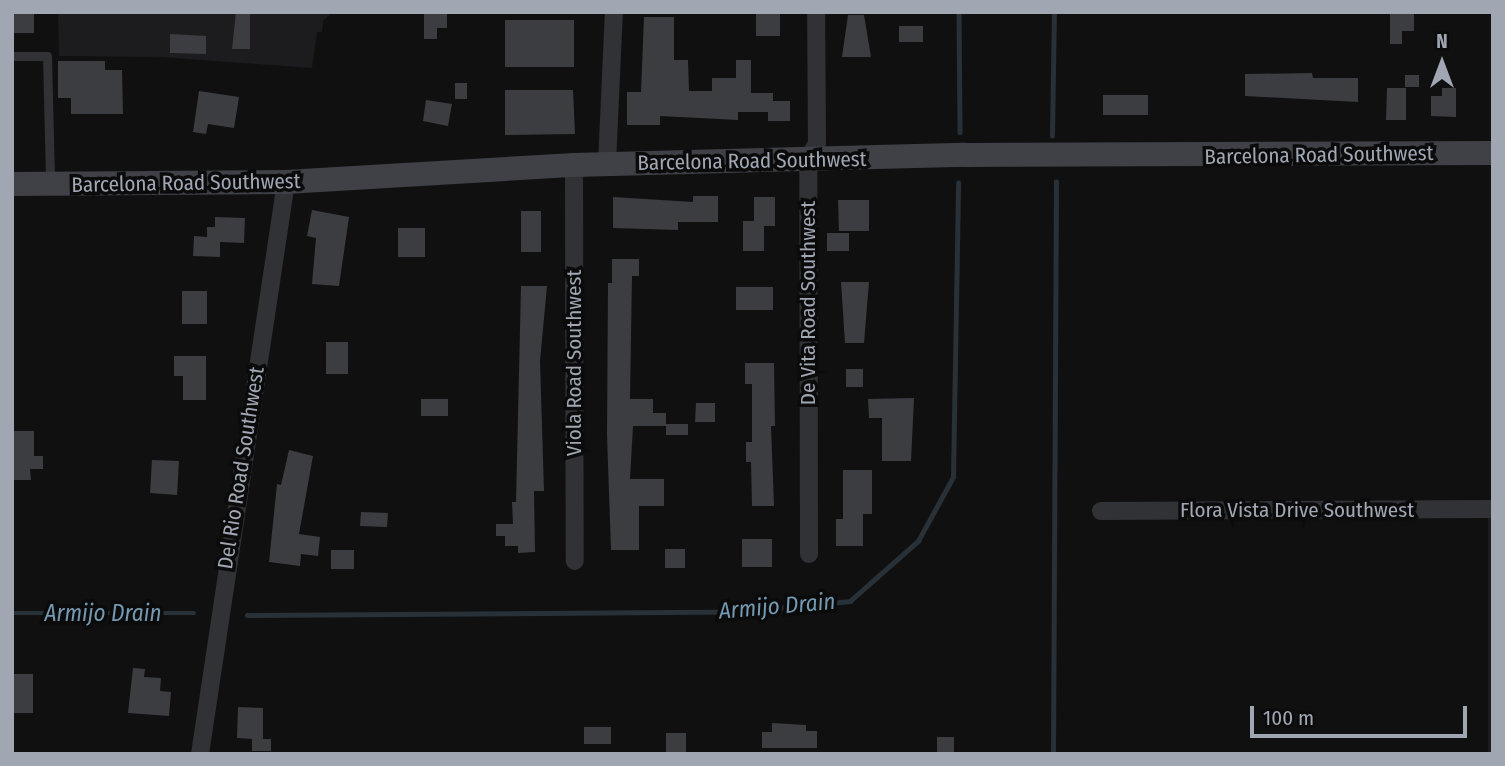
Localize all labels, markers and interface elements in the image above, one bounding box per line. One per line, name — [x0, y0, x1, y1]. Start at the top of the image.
north arrow — [1407, 28, 1477, 98]
text: N — [1436, 30, 1448, 53]
street label: Barcelona Road Southwest — [1204, 140, 1434, 170]
street label: Barcelona Road Southwest — [637, 146, 867, 176]
street label: Barcelona Road Southwest — [71, 168, 301, 198]
street label: De Vita Road Southwest — [795, 201, 821, 405]
street label: Viola Road Southwest — [561, 270, 587, 456]
street label: Del Rio Road Southwest — [213, 365, 269, 571]
street label: Flora Vista Drive Southwest — [1180, 497, 1414, 523]
water label: Armijo Drain — [718, 587, 836, 625]
water label: Armijo Drain — [45, 599, 161, 627]
scale bar — [1253, 692, 1470, 736]
text: 100 m — [1263, 705, 1314, 731]

